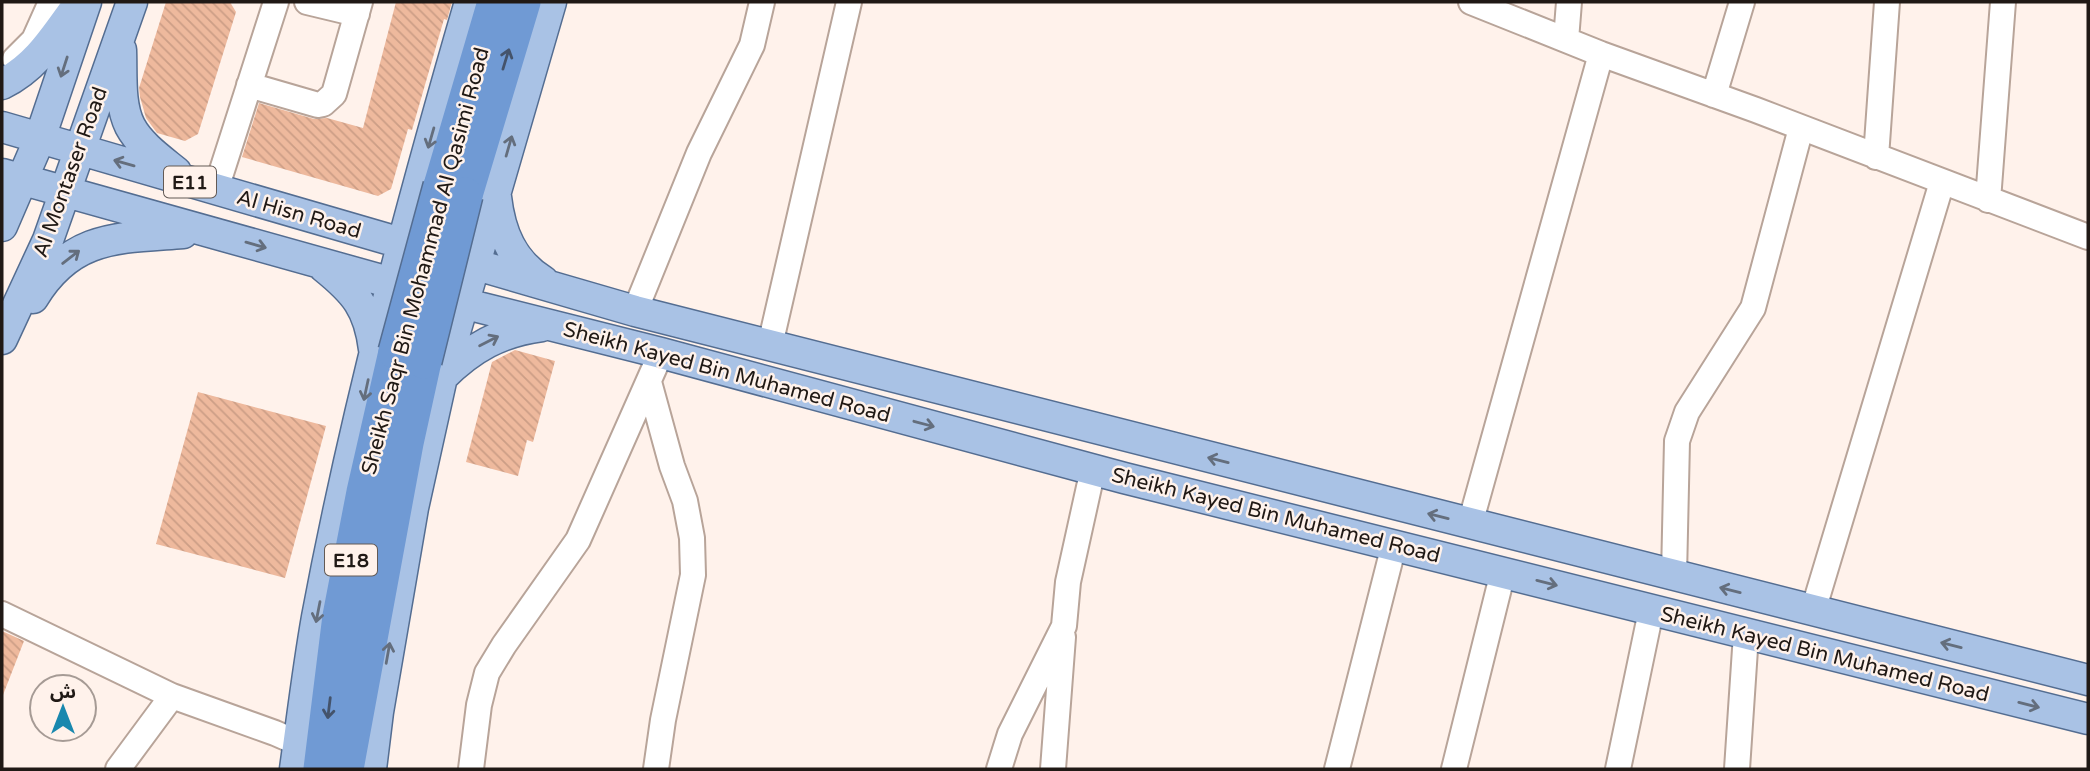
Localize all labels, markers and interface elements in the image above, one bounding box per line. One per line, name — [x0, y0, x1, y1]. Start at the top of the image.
street label: Sheikh Saqr Bin Mohammad Al Qasimi Road — [356, 45, 495, 477]
one-way arrow — [500, 48, 513, 70]
one-way arrow — [57, 55, 69, 77]
street label: Al Montaser Road — [28, 84, 113, 261]
one-way arrow — [423, 127, 436, 149]
one-way arrow — [504, 135, 517, 157]
one-way arrow — [114, 155, 136, 168]
road number: E11 — [164, 166, 216, 198]
street label: Al Hisn Road — [234, 185, 364, 244]
one-way arrow — [245, 240, 267, 253]
one-way arrow — [62, 249, 80, 264]
street label: Sheikh Kayed Bin Muhamed Road — [561, 317, 893, 428]
one-way arrow — [478, 334, 499, 348]
one-way arrow — [358, 378, 372, 401]
one-way arrow — [912, 418, 934, 431]
one-way arrow — [1207, 453, 1230, 466]
street label: Sheikh Kayed Bin Muhamed Road — [1109, 463, 1443, 568]
one-way arrow — [1427, 509, 1450, 522]
road number: E18 — [325, 544, 377, 576]
one-way arrow — [1536, 577, 1558, 590]
one-way arrow — [1719, 583, 1742, 596]
one-way arrow — [311, 600, 325, 623]
street label: Sheikh Kayed Bin Muhamed Road — [1658, 602, 1992, 707]
one-way arrow — [1940, 638, 1963, 651]
one-way arrow — [382, 642, 395, 665]
north arrow — [28, 673, 98, 743]
text: ش — [50, 681, 76, 703]
one-way arrow — [322, 696, 335, 719]
one-way arrow — [2017, 699, 2040, 712]

